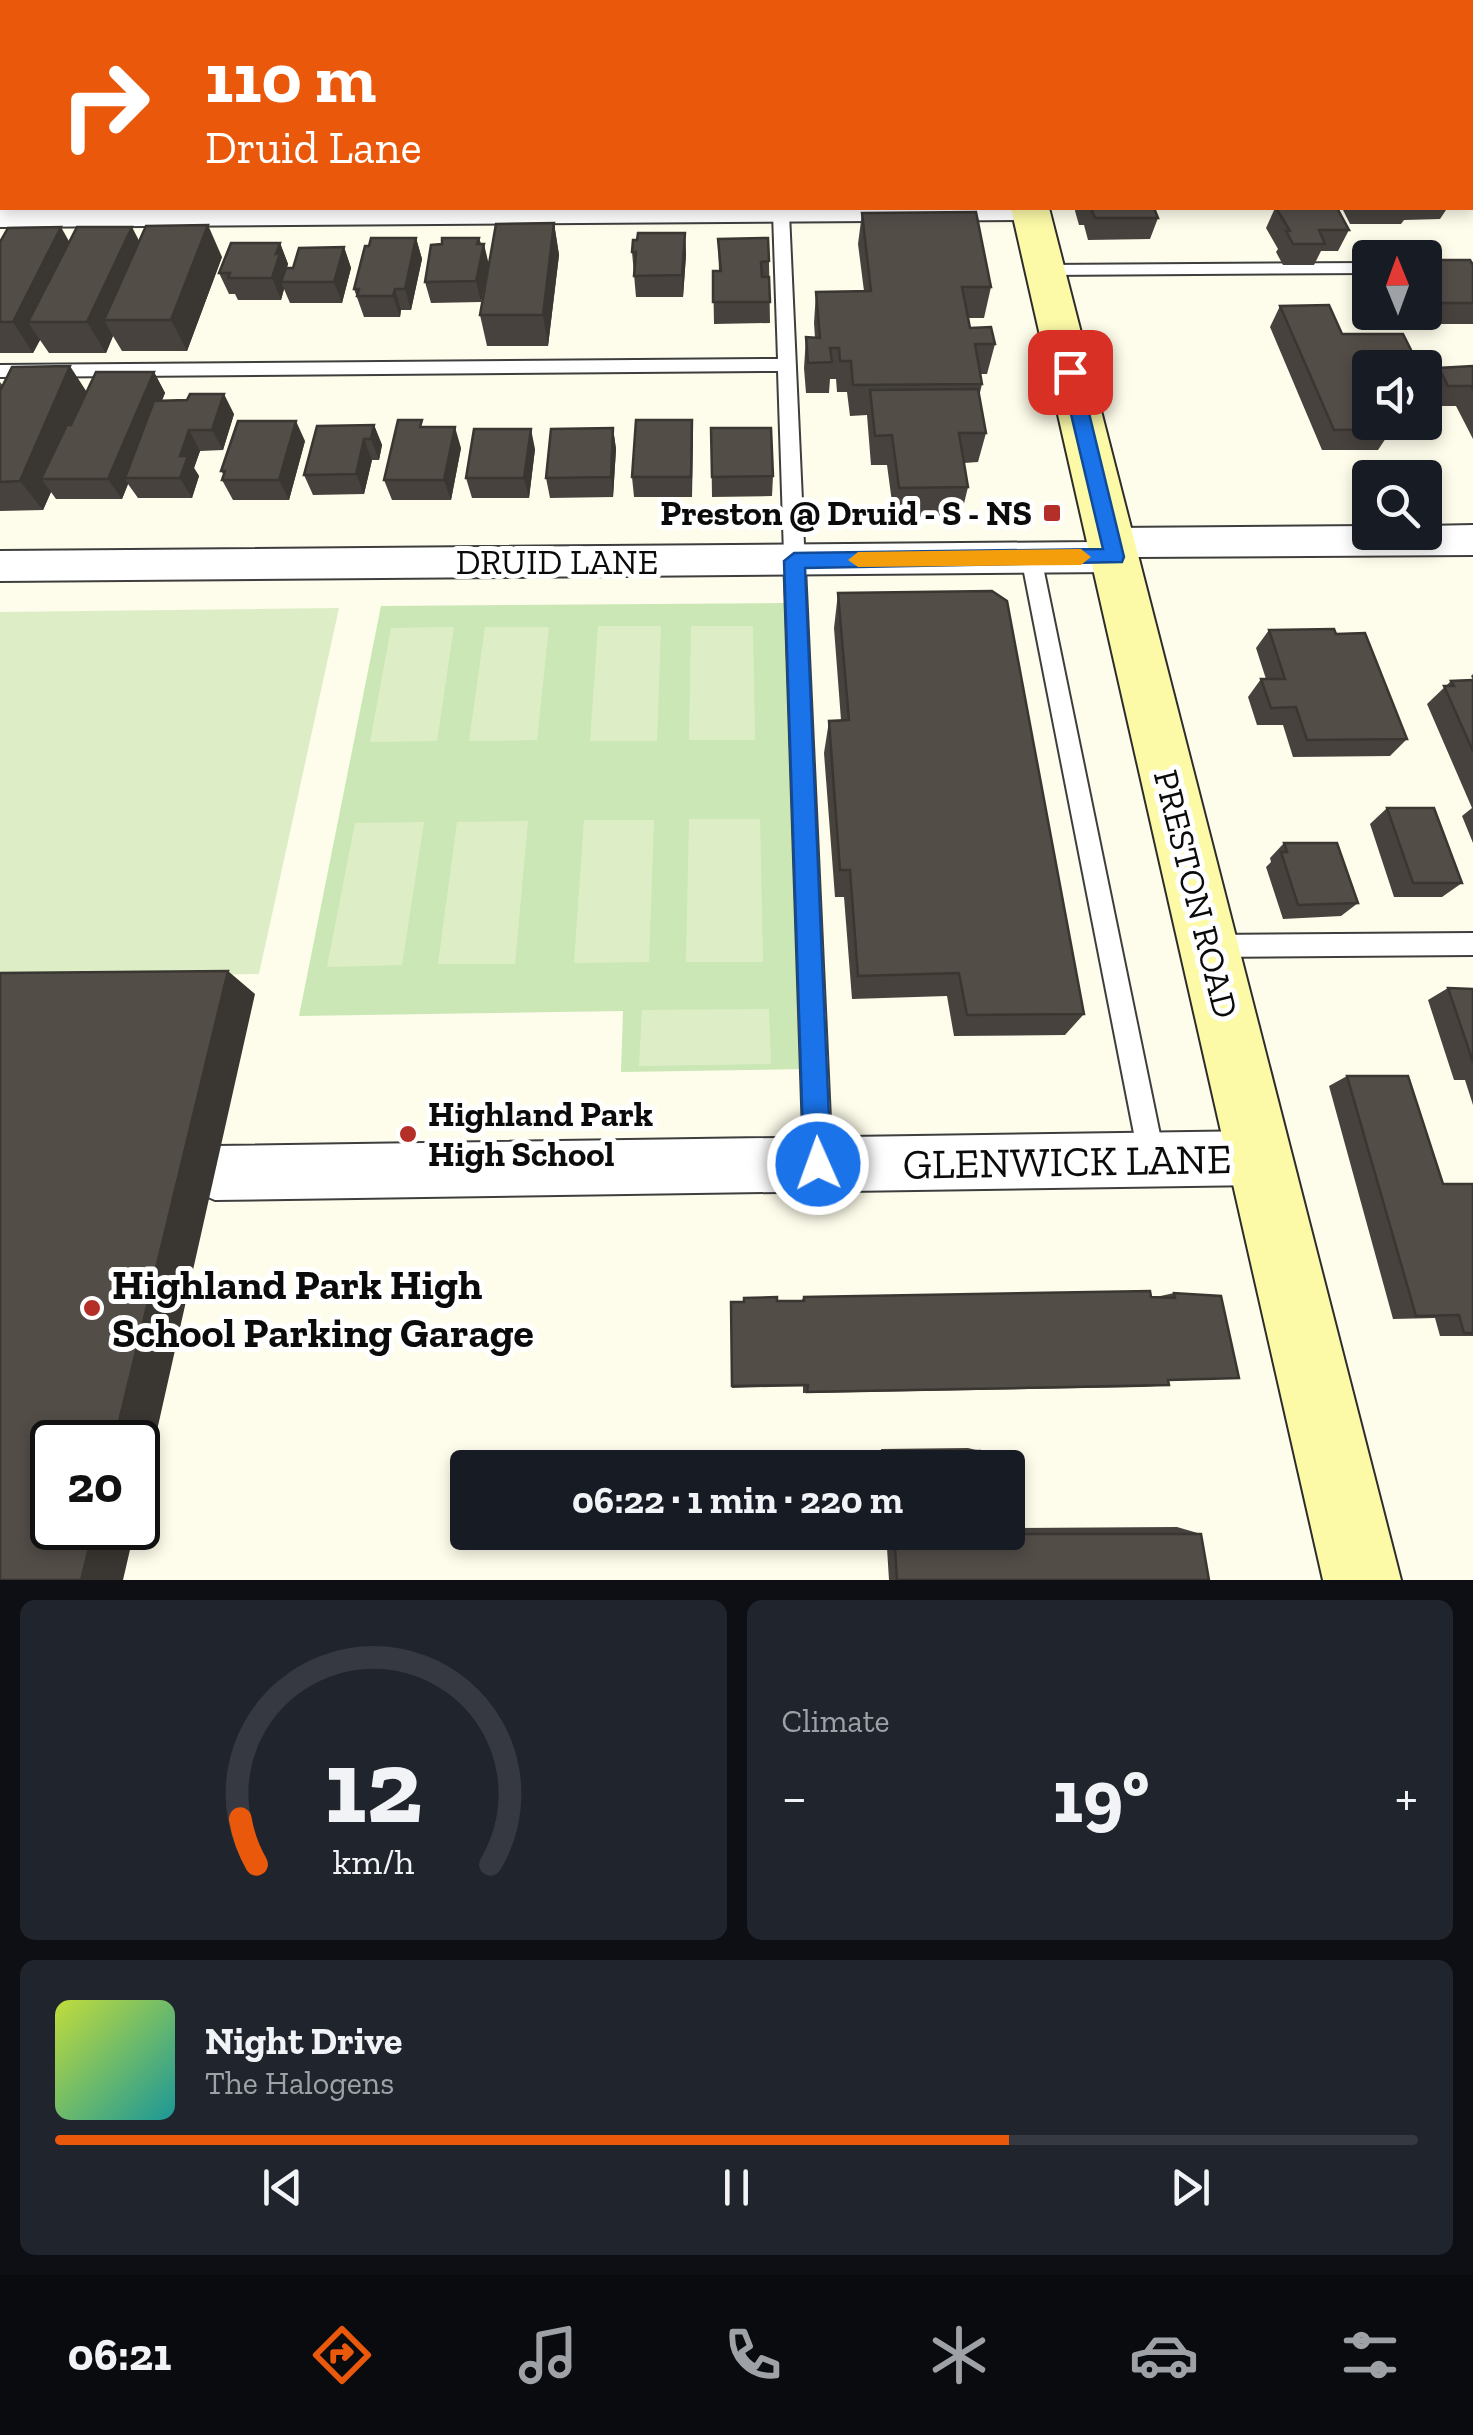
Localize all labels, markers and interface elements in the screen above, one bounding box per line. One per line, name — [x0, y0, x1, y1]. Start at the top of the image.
text: 110 m — [205, 36, 376, 120]
icon: right — [40, 40, 170, 170]
text: Druid Lane — [205, 121, 422, 175]
north arrow — [1352, 240, 1442, 330]
map controls — [1352, 240, 1442, 550]
pin — [1028, 330, 1113, 415]
icon: arrive — [1043, 345, 1098, 400]
button: sound — [1352, 350, 1442, 440]
button: search — [1352, 460, 1442, 550]
place label: Preston @ Druid - S - NS — [660, 492, 1032, 534]
marker: Preston @ Druid - S - NS — [1041, 502, 1063, 524]
street label: DRUID LANE — [456, 541, 658, 583]
street label: PRESTON ROAD — [1145, 766, 1247, 1022]
place label: Highland Park High School — [428, 1093, 653, 1175]
position arrow — [766, 1112, 870, 1216]
marker: Highland Park High School — [397, 1123, 419, 1145]
street label: GLENWICK LANE — [902, 1133, 1232, 1190]
place label: Highland Park High School Parking Garage — [112, 1259, 534, 1358]
marker: Highland Park High School Parking Garage — [81, 1297, 103, 1319]
speed limit sign: 20 — [30, 1420, 160, 1550]
text: 06:22 · 1 min · 220 m — [572, 1477, 903, 1523]
text: Climate — [782, 1702, 890, 1740]
text: 12 — [324, 1724, 422, 1849]
text: 19° — [1053, 1751, 1149, 1841]
text: − — [782, 1764, 807, 1830]
text: + — [1395, 1764, 1418, 1830]
text: km/h — [332, 1840, 414, 1883]
text: Night Drive — [205, 2018, 402, 2064]
text: The Halogens — [205, 2064, 394, 2102]
icon: previous — [255, 2160, 310, 2215]
icon: pause — [709, 2160, 764, 2215]
icon: next — [1163, 2160, 1218, 2215]
icon: directions — [307, 2320, 377, 2390]
icon: music — [513, 2320, 583, 2390]
icon: phone — [718, 2320, 788, 2390]
icon: climate — [924, 2320, 994, 2390]
icon: car — [1129, 2320, 1199, 2390]
icon: filters — [1335, 2320, 1405, 2390]
text: 06:21 — [68, 2328, 171, 2382]

